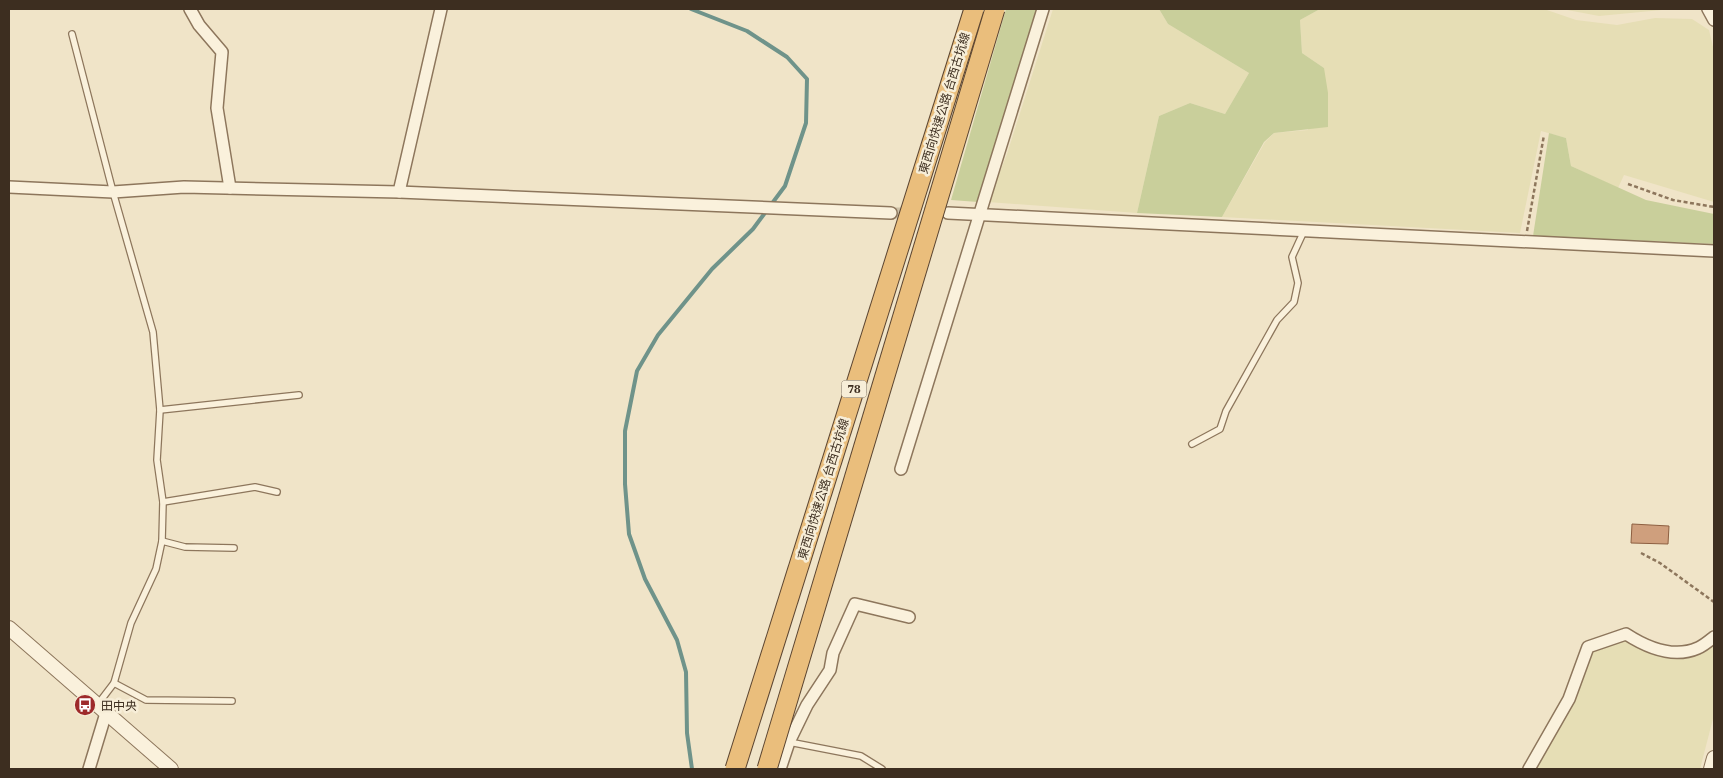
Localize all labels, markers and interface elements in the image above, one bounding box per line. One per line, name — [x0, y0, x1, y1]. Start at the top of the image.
street label: 東西向快速公路 台西古坑線 — [915, 31, 973, 175]
road number: 78 — [842, 380, 866, 398]
street label: 東西向快速公路 台西古坑線 — [794, 417, 852, 561]
bus stop icon: 田中央 — [73, 693, 97, 717]
place label: 田中央 — [101, 698, 137, 713]

